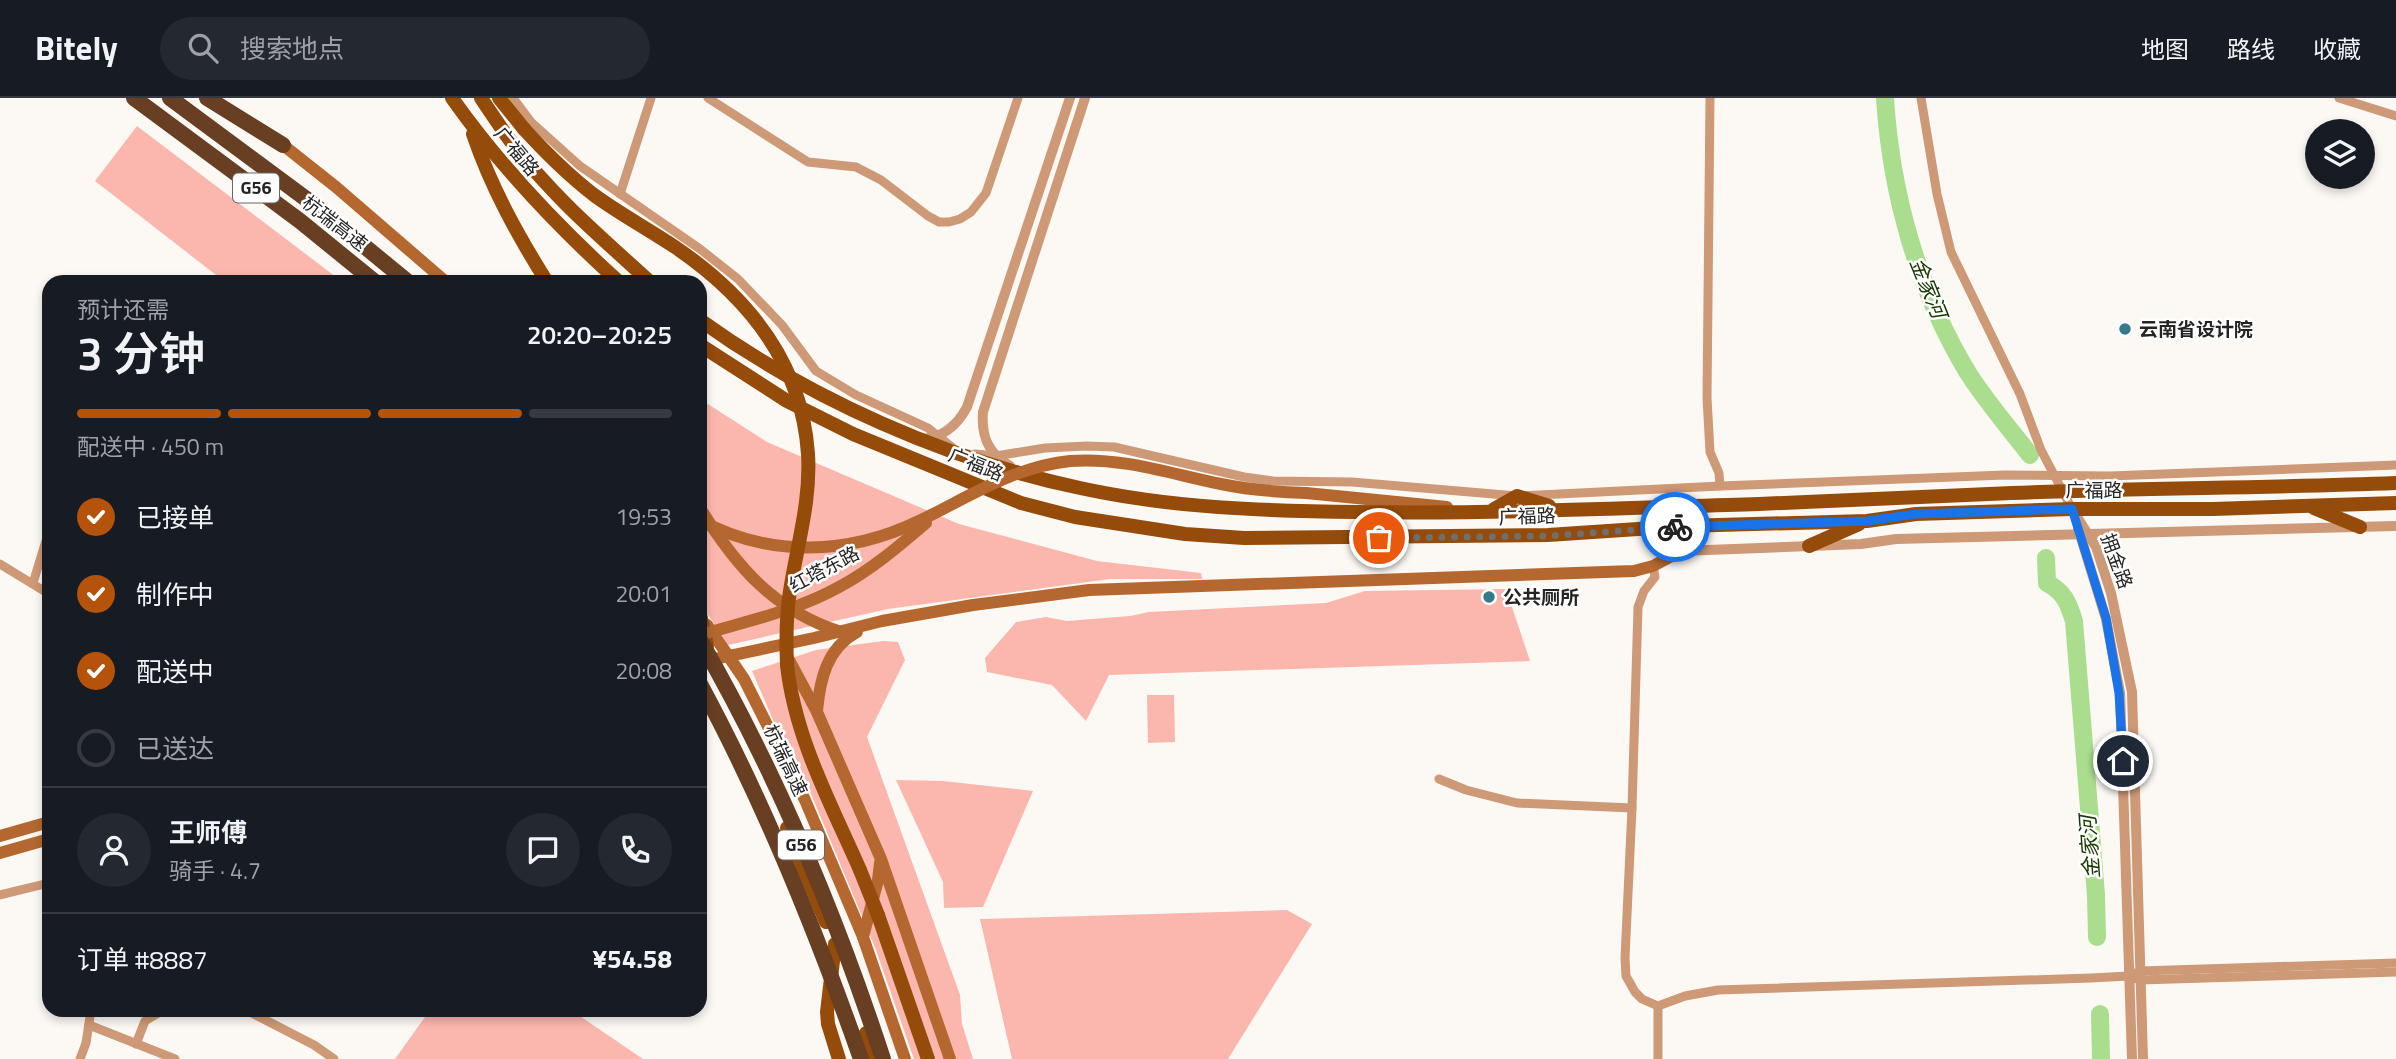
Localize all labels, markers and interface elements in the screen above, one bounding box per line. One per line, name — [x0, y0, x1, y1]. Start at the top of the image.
search box — [160, 17, 650, 80]
text: Bitely — [35, 23, 118, 73]
icon: search — [184, 29, 222, 67]
text: 搜索地点 — [240, 29, 344, 68]
text: 地图 — [2141, 31, 2189, 67]
text: 路线 — [2227, 31, 2275, 67]
text: 收藏 — [2313, 31, 2361, 67]
map controls — [2305, 119, 2375, 189]
button: layers — [2305, 119, 2375, 189]
street label: 广福路 — [488, 120, 547, 182]
road number: G56 — [233, 174, 279, 202]
street label: 杭瑞高速 — [296, 188, 374, 257]
water label: 金家河 — [1902, 252, 1957, 327]
text: 预计还需 — [77, 292, 169, 327]
place label: 云南省设计院 — [2139, 314, 2253, 343]
text: 20:20–20:25 — [527, 315, 672, 354]
text: 3 分钟 — [77, 318, 205, 388]
marker: 云南省设计院 — [2117, 321, 2133, 337]
text: 配送中 · 450 m — [77, 429, 224, 464]
street label: 广福路 — [944, 439, 1008, 488]
street label: 广福路 — [2065, 475, 2123, 504]
courier — [1640, 492, 1710, 562]
icon: check — [77, 498, 115, 536]
text: 已接单 — [136, 498, 214, 537]
text: 19:53 — [615, 499, 672, 534]
street label: 广福路 — [1498, 500, 1556, 531]
pin — [1349, 508, 1409, 568]
icon: bike — [1656, 508, 1694, 546]
icon: bag — [1360, 519, 1398, 557]
street label: 拥金路 — [2094, 529, 2141, 593]
street label: 红塔东路 — [783, 538, 864, 599]
icon: check — [77, 575, 115, 613]
text: 制作中 — [136, 575, 214, 614]
text: 20:01 — [615, 576, 672, 611]
place label: 公共厕所 — [1503, 582, 1579, 611]
marker: 公共厕所 — [1481, 589, 1497, 605]
icon: check — [77, 652, 115, 690]
text: 配送中 — [136, 652, 214, 691]
text: 20:08 — [615, 653, 672, 688]
street label: 杭瑞高速 — [757, 719, 816, 800]
text: 已送达 — [136, 729, 214, 768]
pin — [2093, 731, 2153, 791]
icon: home — [2104, 742, 2142, 780]
water label: 金家河 — [2071, 811, 2107, 880]
button: person — [77, 813, 151, 887]
text: 王师傅 — [169, 813, 247, 852]
button: chat — [506, 813, 580, 887]
button: phone — [598, 813, 672, 887]
road number: G56 — [778, 830, 824, 860]
text: 骑手 · 4.7 — [169, 853, 261, 888]
text: ¥54.58 — [593, 939, 672, 978]
text: 订单 #8887 — [77, 940, 208, 979]

